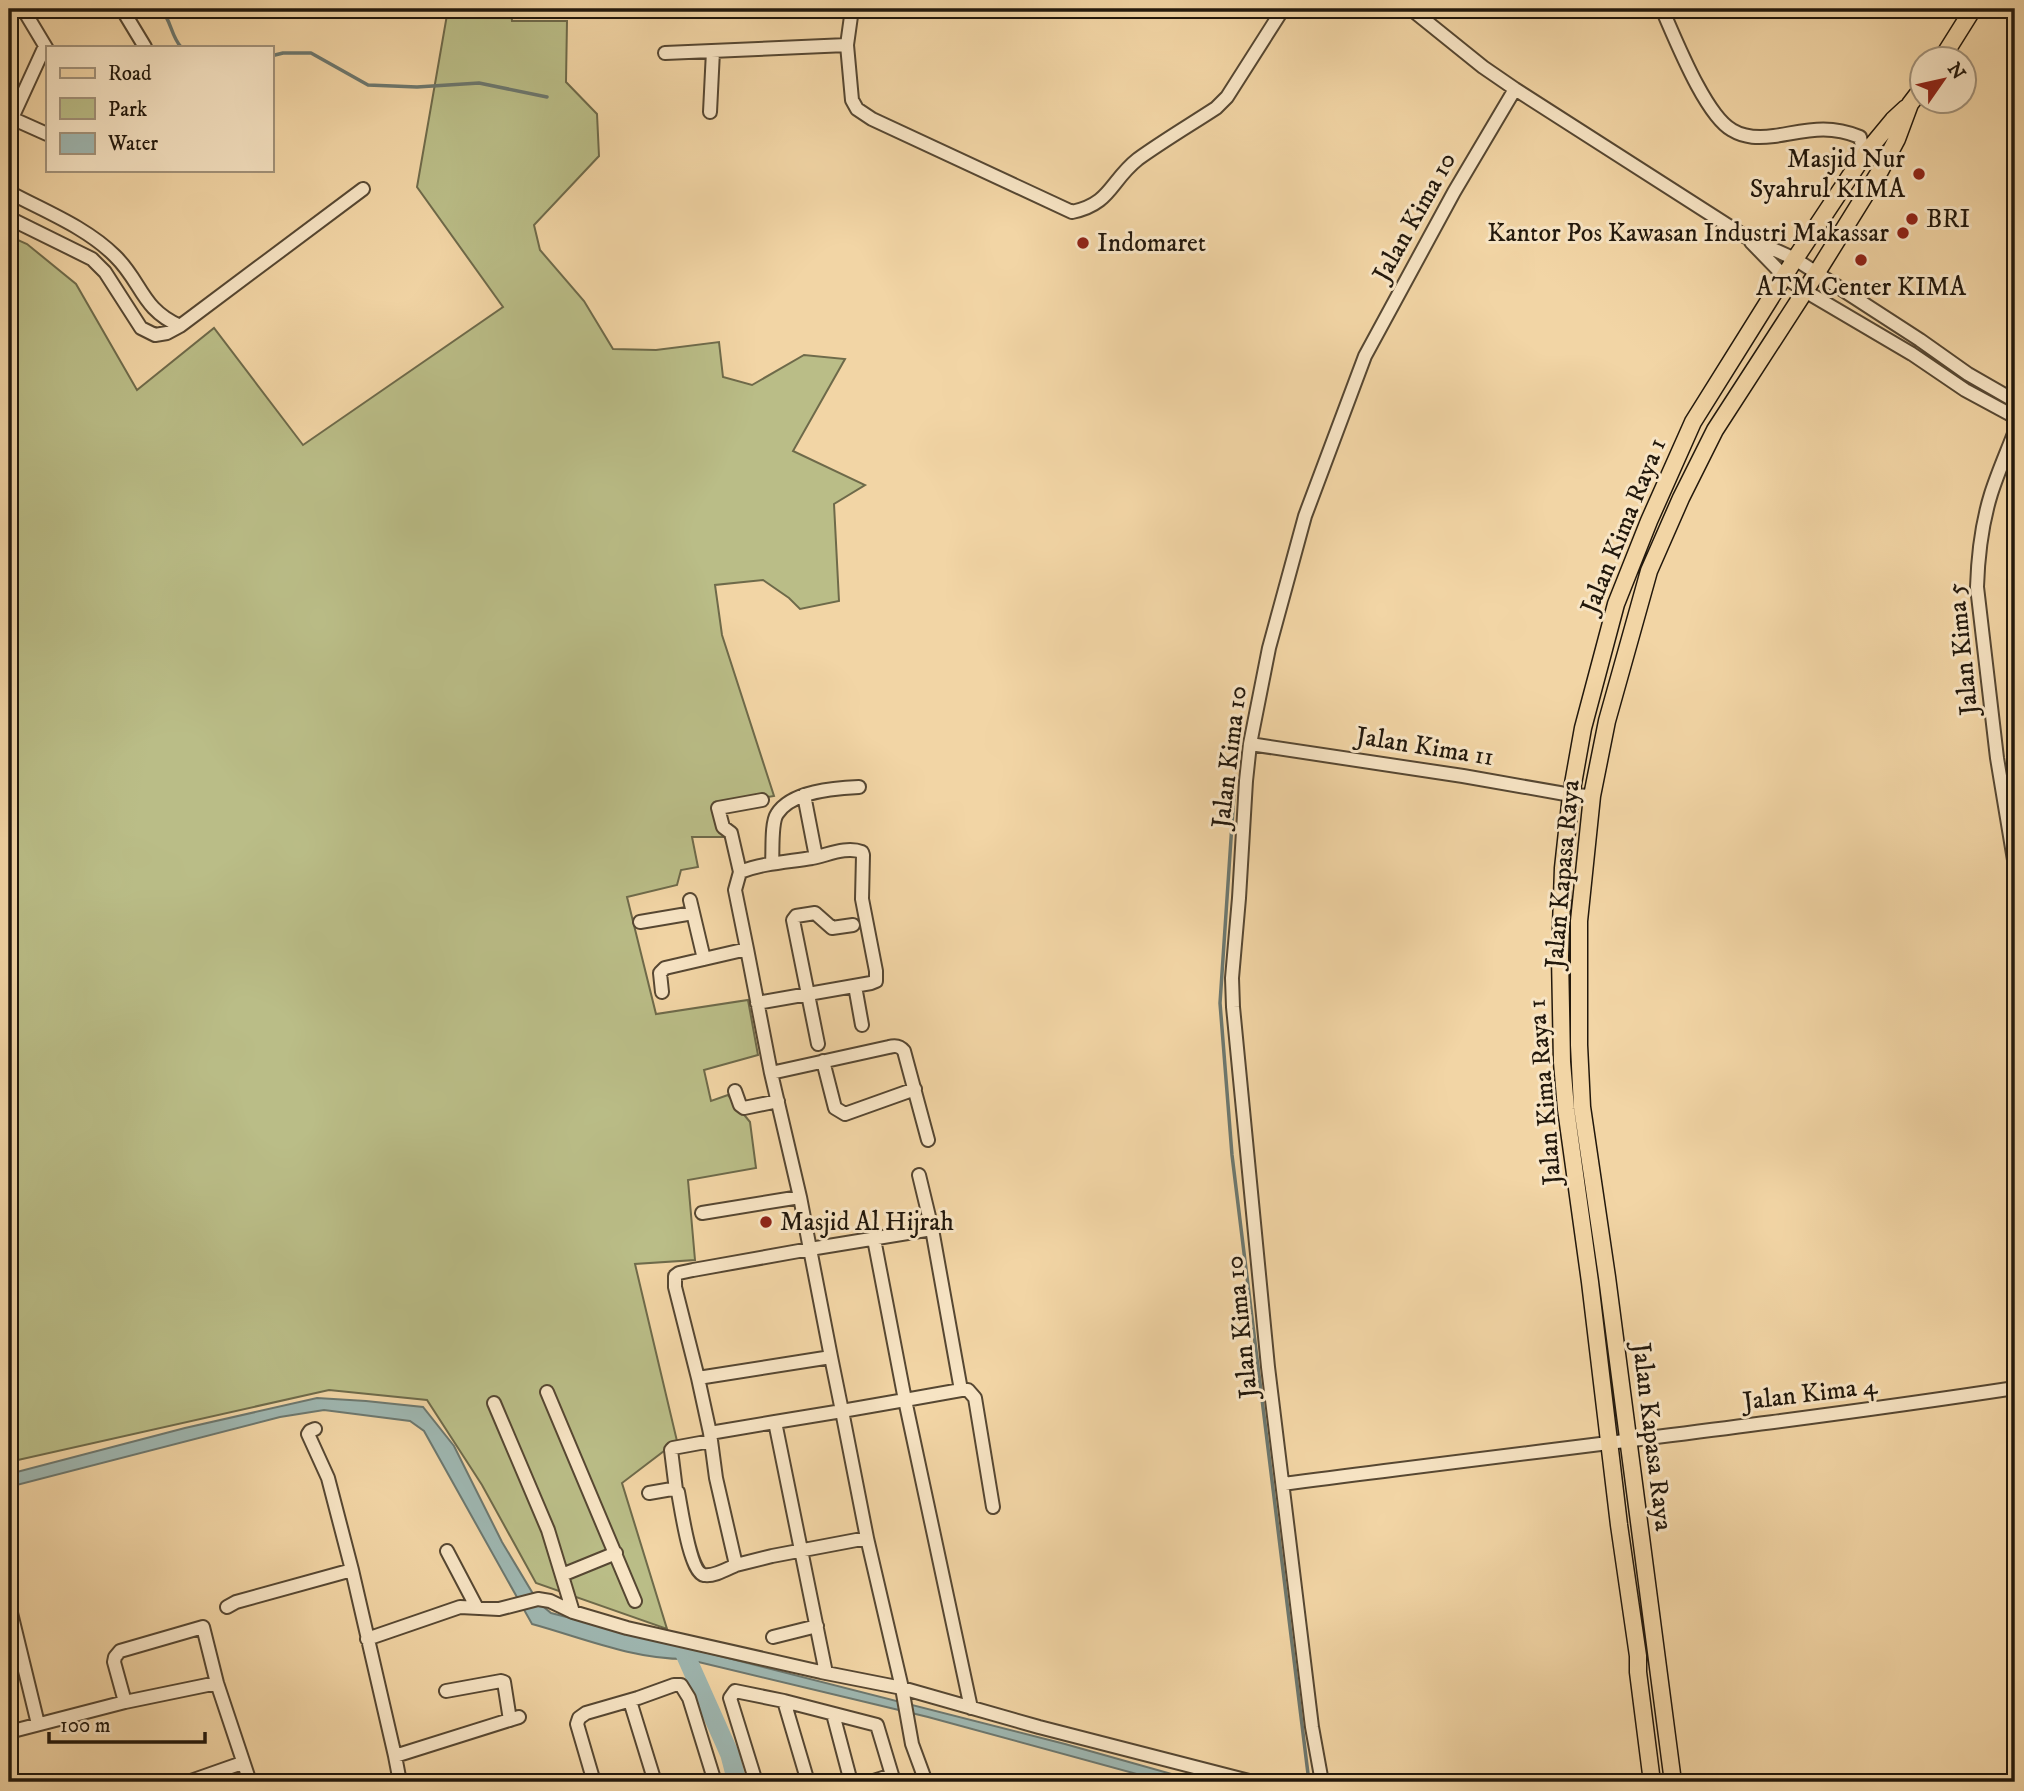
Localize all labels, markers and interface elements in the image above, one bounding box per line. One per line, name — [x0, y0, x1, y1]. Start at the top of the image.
legend — [46, 46, 273, 172]
north arrow — [1909, 46, 1979, 116]
text: N — [1942, 58, 1970, 85]
text: Road — [108, 61, 152, 87]
text: Park — [108, 97, 148, 123]
text: Water — [107, 131, 158, 157]
place label: Masjid Nur Syahrul KIMA — [1750, 143, 1905, 206]
street label: Jalan Kima 10 — [1365, 146, 1464, 289]
marker: Masjid Nur Syahrul KIMA — [1911, 166, 1927, 182]
place label: BRI — [1926, 203, 1970, 236]
marker: BRI — [1904, 211, 1920, 227]
place label: Kantor Pos Kawasan Industri Makassar — [1487, 217, 1889, 250]
marker: Kantor Pos Kawasan Industri Makassar — [1895, 225, 1911, 241]
place label: Indomaret — [1097, 227, 1206, 260]
marker: Indomaret — [1075, 235, 1091, 251]
marker: ATM Center KIMA — [1853, 252, 1869, 268]
place label: ATM Center KIMA — [1756, 271, 1966, 304]
street label: Jalan Kima Raya 1 — [1573, 433, 1674, 621]
street label: Jalan Kima 5 — [1940, 581, 1987, 719]
street label: Jalan Kima 10 — [1205, 684, 1255, 832]
street label: Jalan Kima 11 — [1352, 720, 1496, 774]
street label: Jalan Kapasa Raya — [1538, 778, 1588, 972]
street label: Jalan Kima Raya 1 — [1520, 998, 1570, 1188]
place label: Masjid Al Hijrah — [780, 1206, 954, 1239]
marker: Masjid Al Hijrah — [758, 1214, 774, 1230]
street label: Jalan Kima 10 — [1218, 1254, 1266, 1402]
street label: Jalan Kapasa Raya — [1624, 1339, 1680, 1533]
street label: Jalan Kima 4 — [1739, 1369, 1880, 1419]
scale bar — [49, 1700, 205, 1744]
text: 100 m — [60, 1713, 111, 1739]

